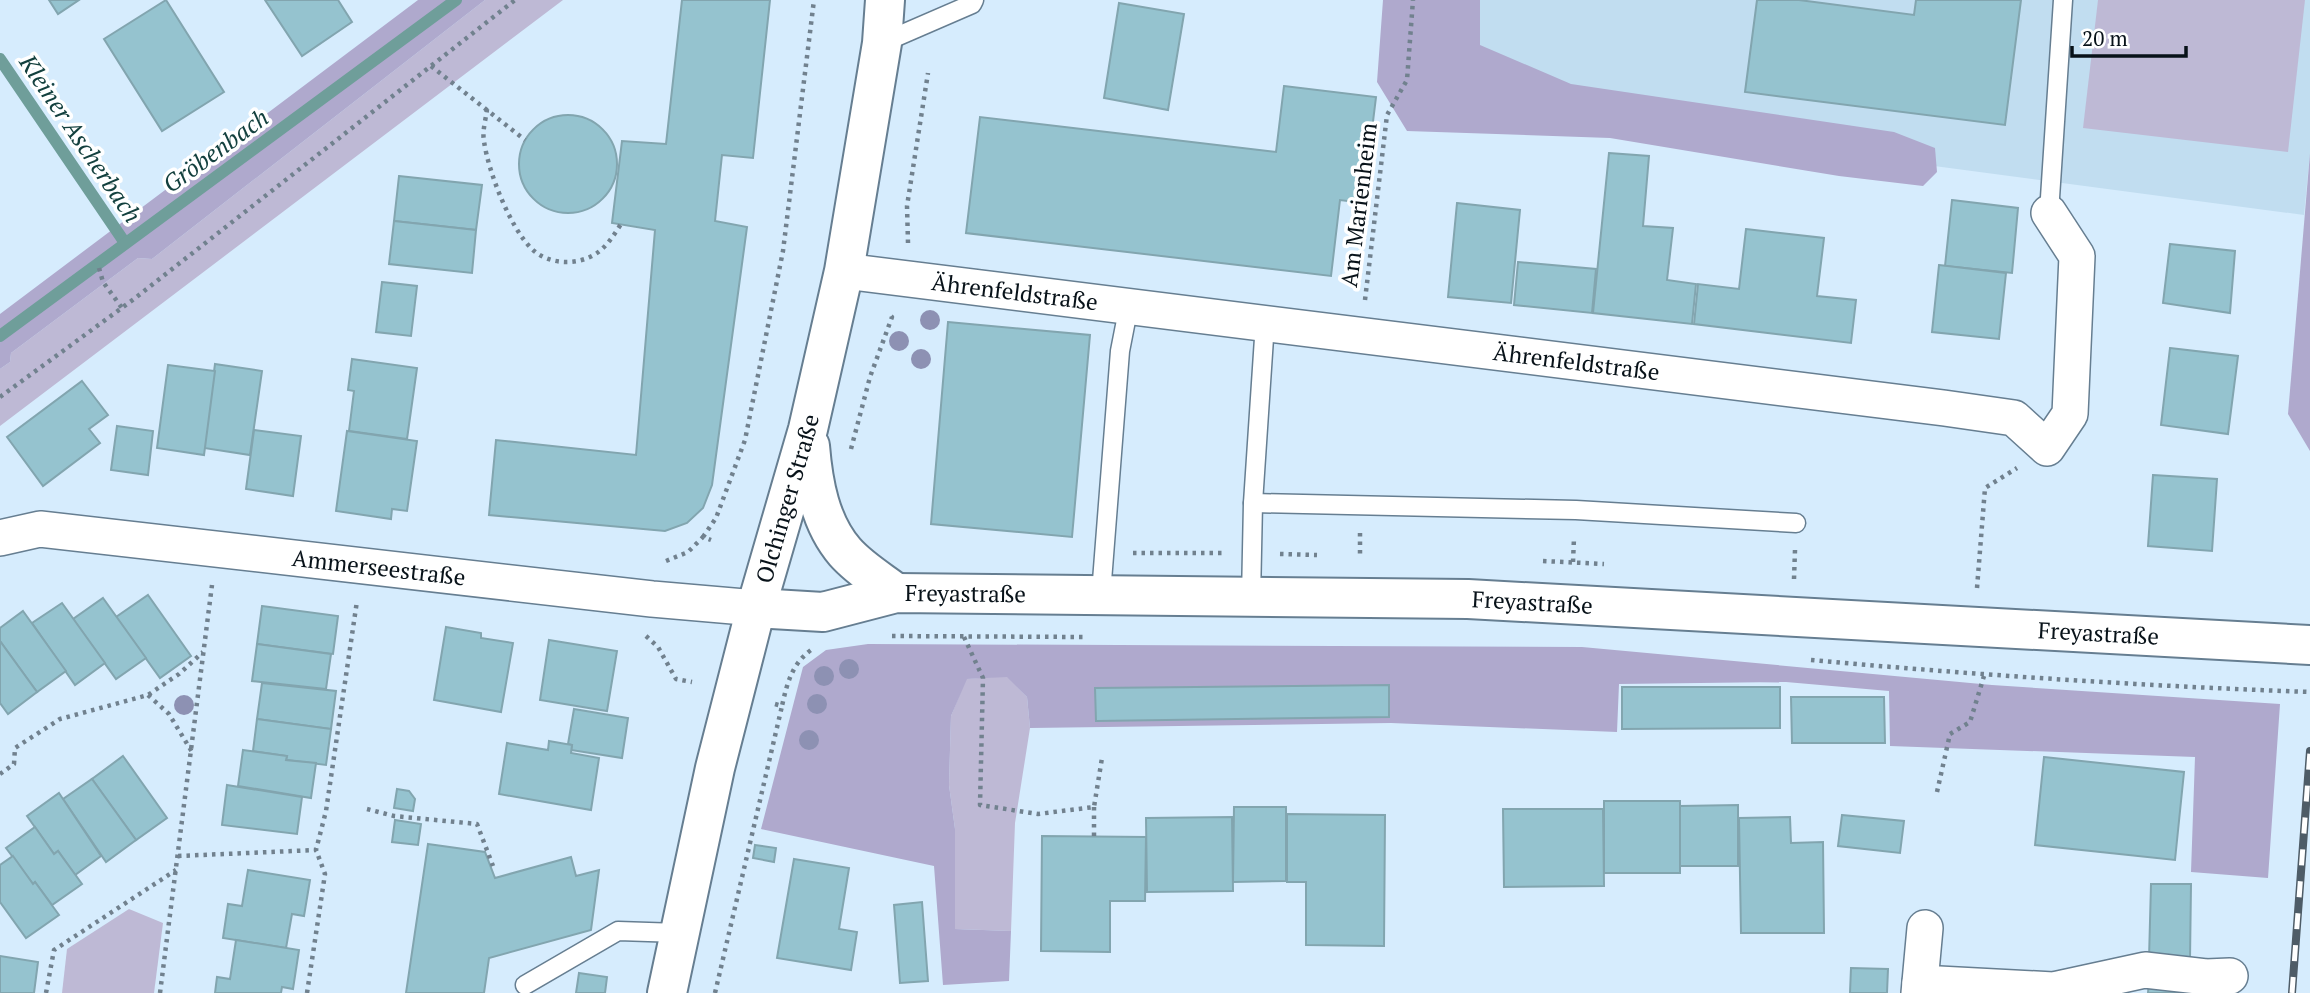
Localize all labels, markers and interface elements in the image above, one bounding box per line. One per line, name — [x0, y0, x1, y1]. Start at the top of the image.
scale bar — [2072, 14, 2186, 58]
text: 20 m — [2082, 24, 2128, 52]
water label: Kleiner Ascherbach — [12, 47, 149, 229]
water label: Gröbenbach — [156, 101, 275, 199]
street label: Am Marienheim — [1333, 121, 1384, 289]
street label: Ährenfeldstraße — [930, 266, 1100, 317]
street label: Ährenfeldstraße — [1491, 336, 1661, 387]
street label: Olchinger Straße — [748, 411, 826, 587]
street label: Ammerseestraße — [291, 542, 467, 593]
street label: Freyastraße — [905, 577, 1026, 609]
street label: Freyastraße — [1471, 583, 1594, 621]
street label: Freyastraße — [2037, 614, 2160, 652]

